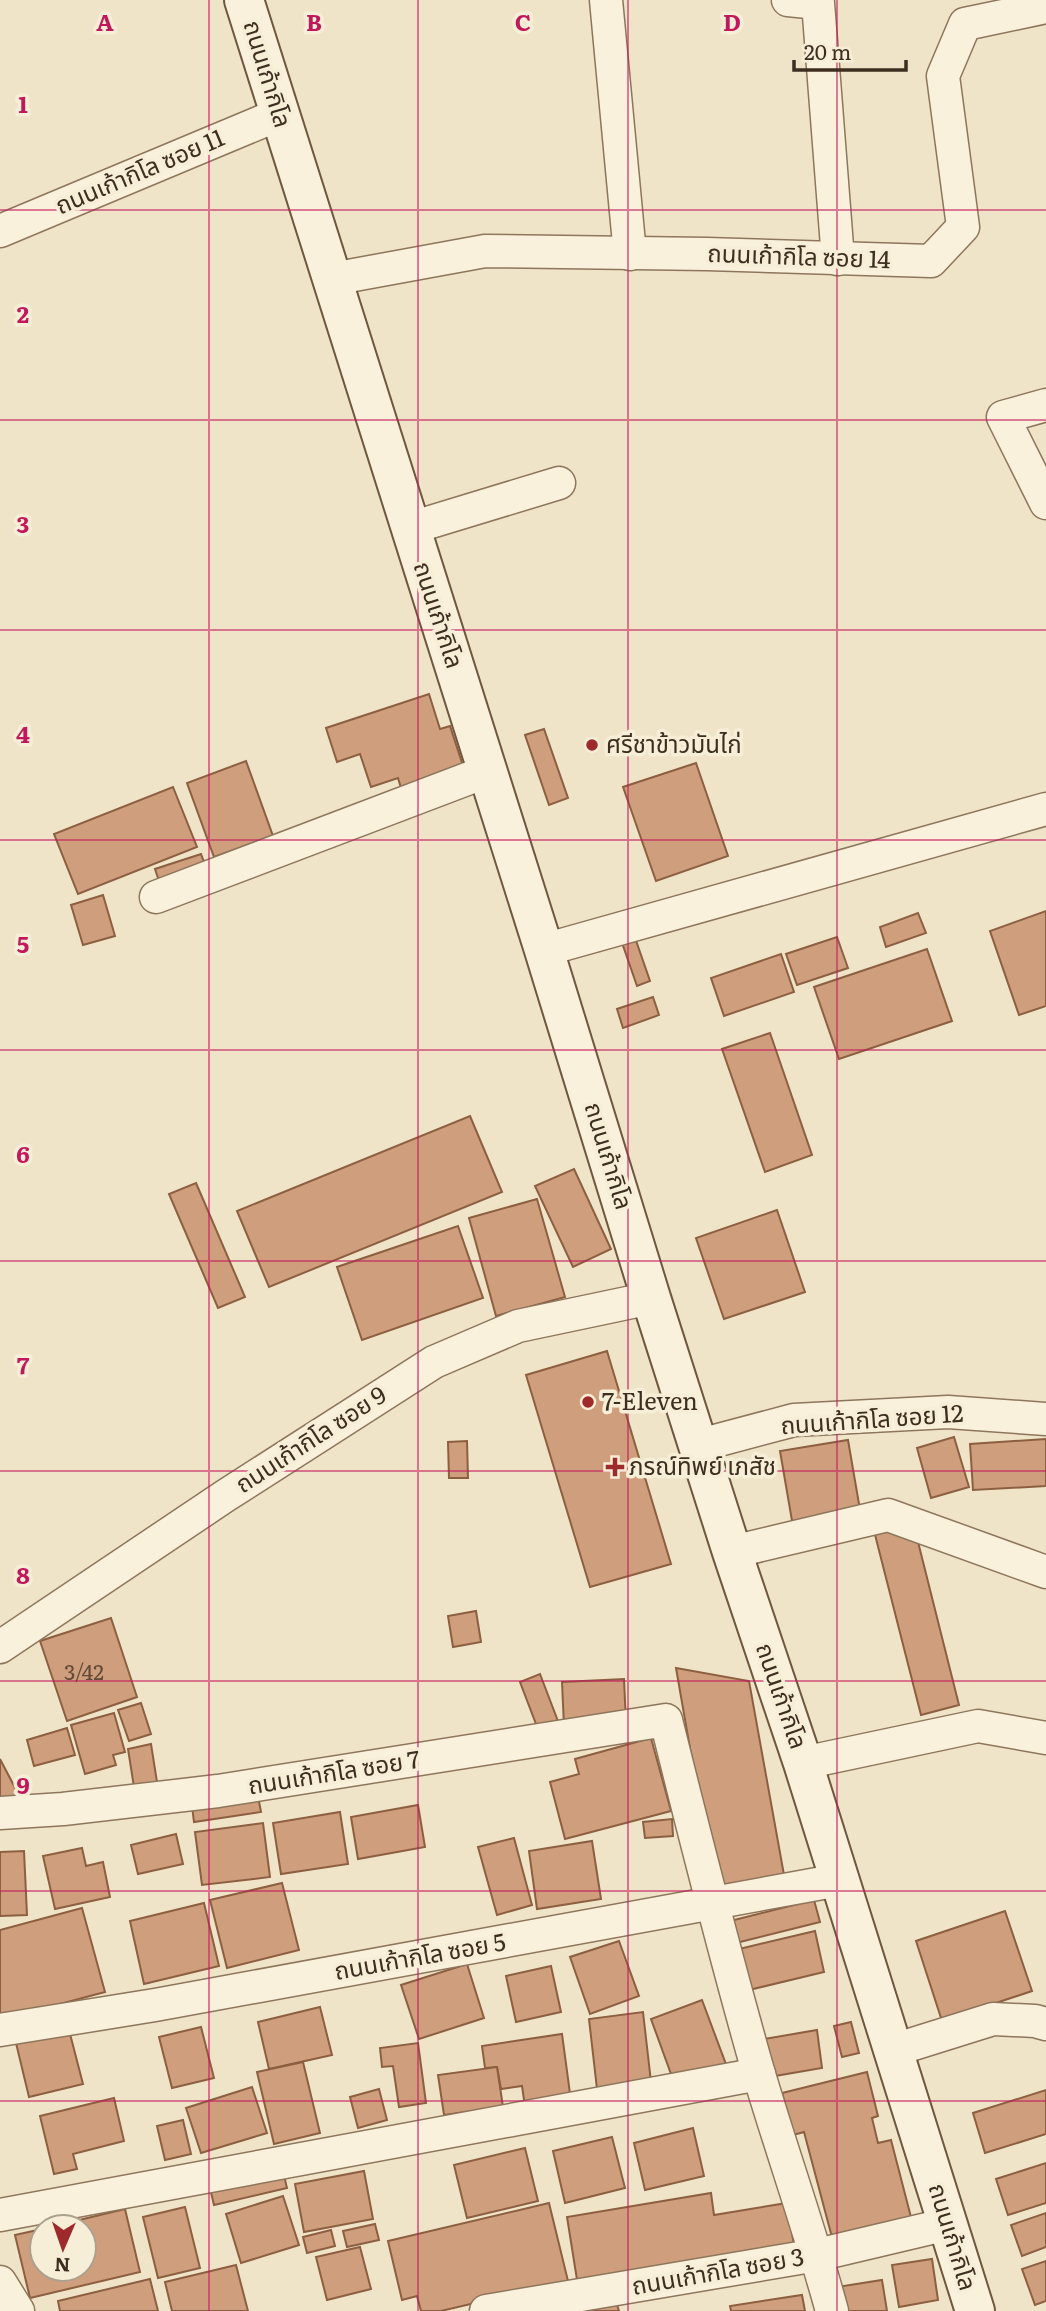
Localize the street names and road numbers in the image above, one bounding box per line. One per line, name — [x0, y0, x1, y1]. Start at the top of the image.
street label: ถนนเก้ากิโล — [237, 15, 302, 131]
street label: ถนนเก้ากิโล ซอย 11 — [49, 118, 229, 221]
street label: ถนนเก้ากิโล ซอย 14 — [707, 234, 891, 275]
street label: ถนนเก้ากิโล — [407, 556, 474, 672]
street label: ถนนเก้ากิโล — [578, 1097, 643, 1213]
street label: ถนนเก้ากิโล ซอย 9 — [227, 1376, 392, 1500]
street label: ถนนเก้ากิโล ซอย 12 — [779, 1394, 964, 1441]
street label: ถนนเก้ากิโล — [749, 1637, 818, 1753]
street label: ถนนเก้ากิโล ซอย 7 — [245, 1740, 422, 1801]
street label: ถนนเก้ากิโล ซอย 5 — [331, 1922, 508, 1987]
street label: ถนนเก้ากิโล — [922, 2178, 987, 2294]
street label: ถนนเก้ากิโล ซอย 3 — [629, 2237, 806, 2302]

